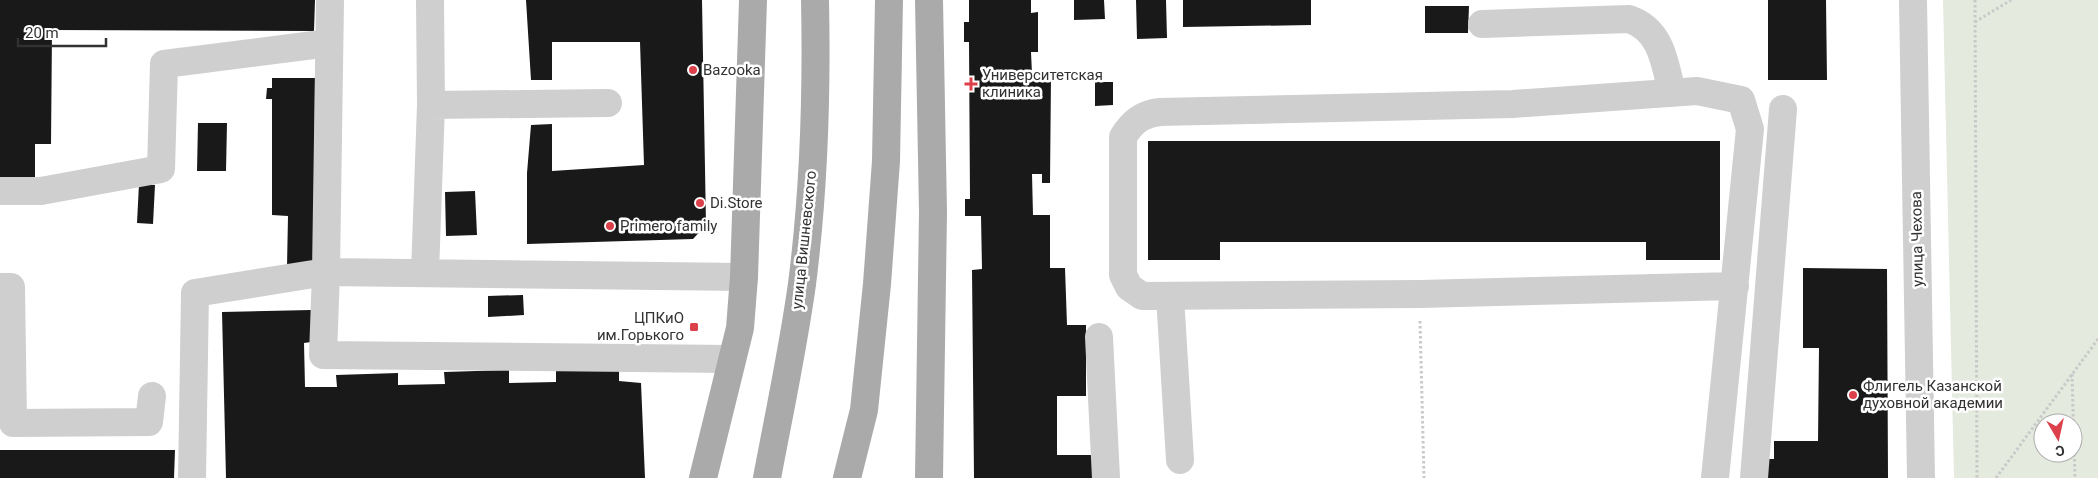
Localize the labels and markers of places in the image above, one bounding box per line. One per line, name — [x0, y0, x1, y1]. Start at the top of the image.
place label: Bazooka — [703, 61, 761, 79]
marker: Bazooka — [687, 64, 699, 76]
place label: Университетская клиника — [982, 66, 1103, 101]
marker: Университетская клиника — [964, 77, 978, 91]
place label: Di.Store — [710, 194, 763, 212]
marker: Di.Store — [694, 197, 706, 209]
place label: Primero family — [620, 217, 717, 235]
marker: Primero family — [604, 220, 616, 232]
place label: ЦПКиО им.Горького — [597, 309, 684, 344]
marker: ЦПКиО им.Горького — [688, 321, 700, 333]
place label: Флигель Казанской духовной академии — [1863, 377, 2003, 412]
marker: Флигель Казанской духовной академии — [1847, 389, 1859, 401]

